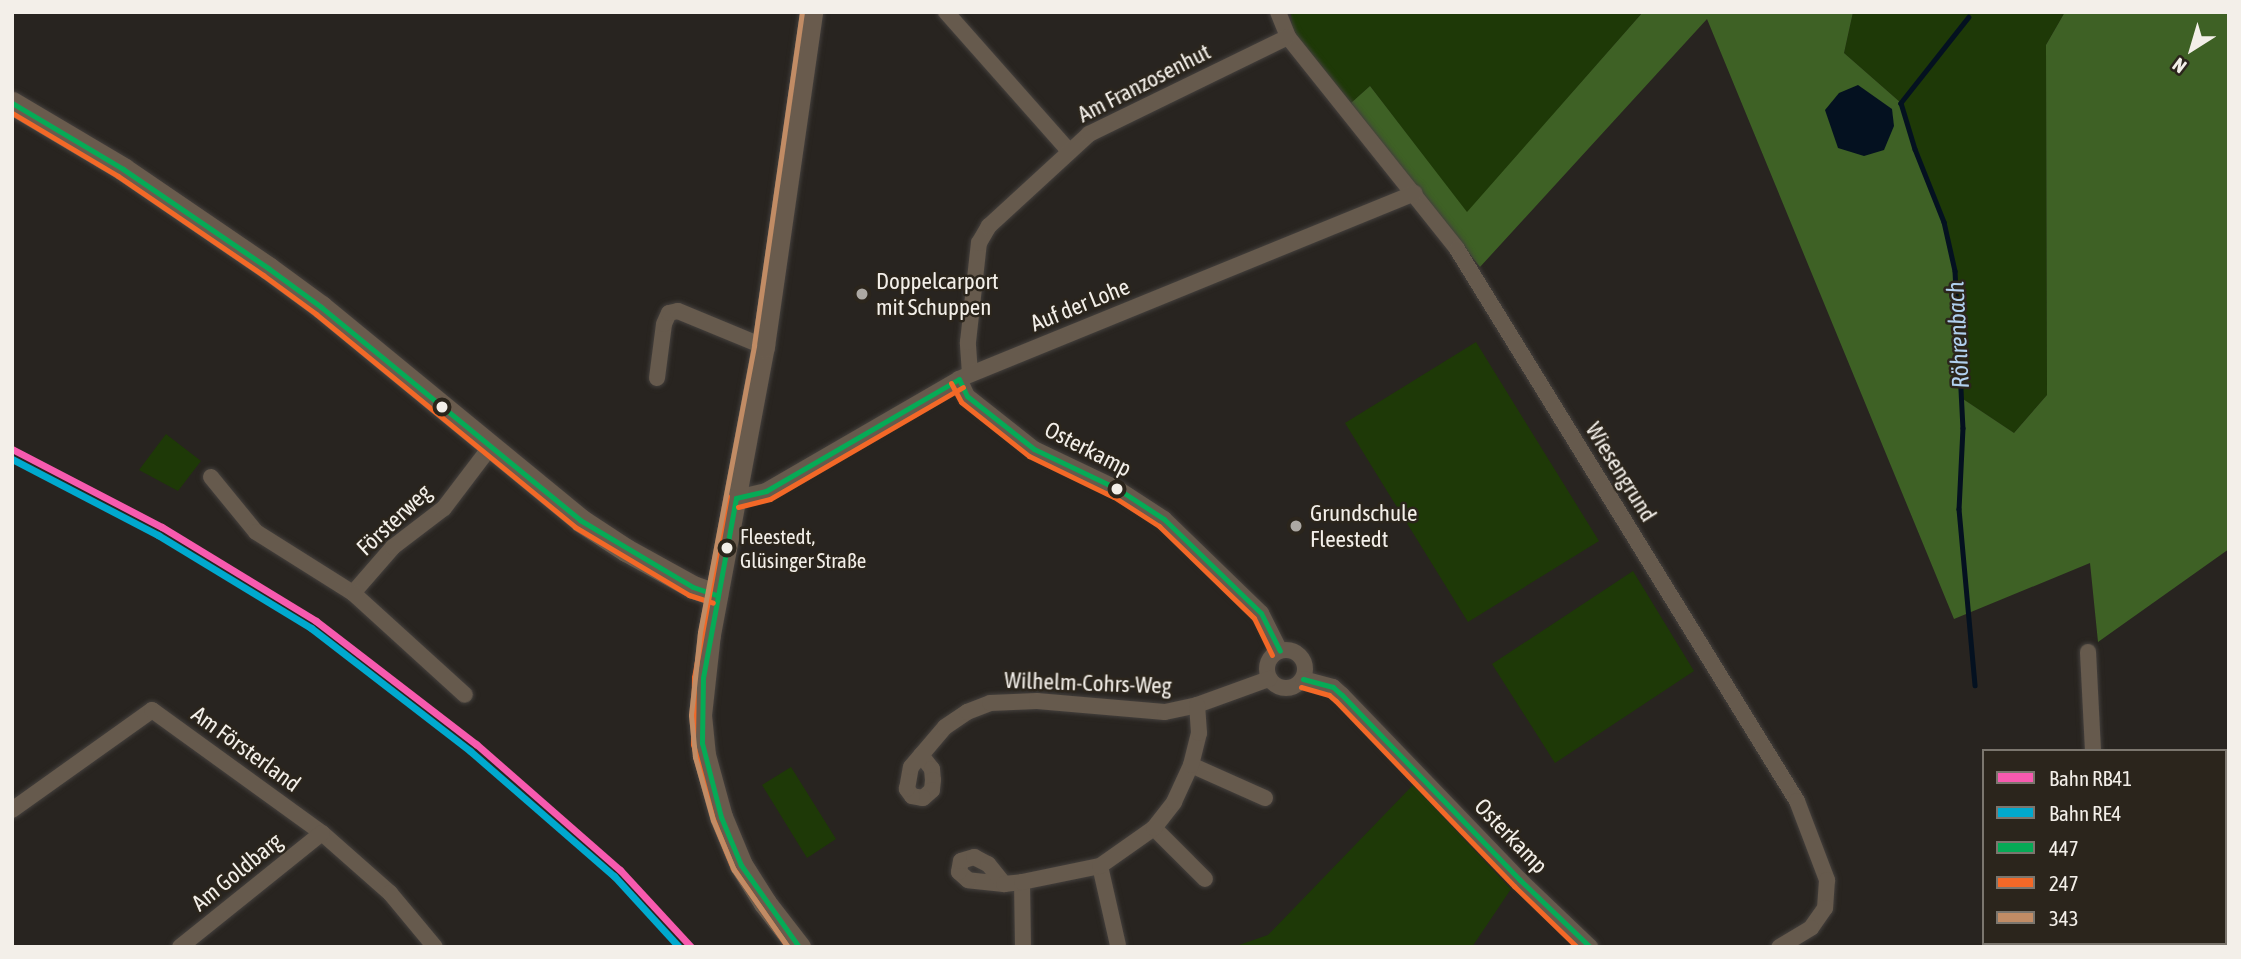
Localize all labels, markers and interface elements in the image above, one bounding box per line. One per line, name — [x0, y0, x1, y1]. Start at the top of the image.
north arrow — [2157, 14, 2227, 84]
street label: Am Franzosenhut — [1073, 38, 1215, 128]
text: N — [2168, 54, 2190, 78]
place label: Doppelcarport mit Schuppen — [876, 267, 999, 321]
street label: Auf der Lohe — [1026, 273, 1134, 337]
water label: Röhrenbach — [1941, 281, 1975, 389]
marker: Doppelcarport mit Schuppen — [854, 286, 870, 302]
unlabelled marker — [435, 400, 449, 414]
street label: Osterkamp — [1040, 415, 1136, 483]
street label: Wiesengrund — [1580, 417, 1662, 527]
street label: Försterweg — [351, 479, 437, 561]
unlabelled marker — [1110, 482, 1124, 496]
place label: Grundschule Fleestedt — [1310, 499, 1417, 553]
marker: Grundschule Fleestedt — [1288, 518, 1304, 534]
place label: Fleestedt, Glüsinger Straße — [740, 523, 866, 573]
marker: Fleestedt, Glüsinger Straße — [720, 541, 734, 555]
street label: Wilhelm-Cohrs-Weg — [1004, 666, 1172, 700]
street label: Am Försterland — [186, 700, 306, 798]
legend — [1982, 749, 2227, 945]
text: Bahn RB41 — [2049, 766, 2132, 790]
street label: Osterkamp — [1469, 793, 1553, 879]
text: Bahn RE4 — [2049, 801, 2121, 825]
street label: Am Goldbarg — [186, 827, 288, 917]
text: 447 — [2049, 836, 2079, 860]
text: 247 — [2049, 871, 2079, 895]
text: 343 — [2049, 906, 2079, 930]

